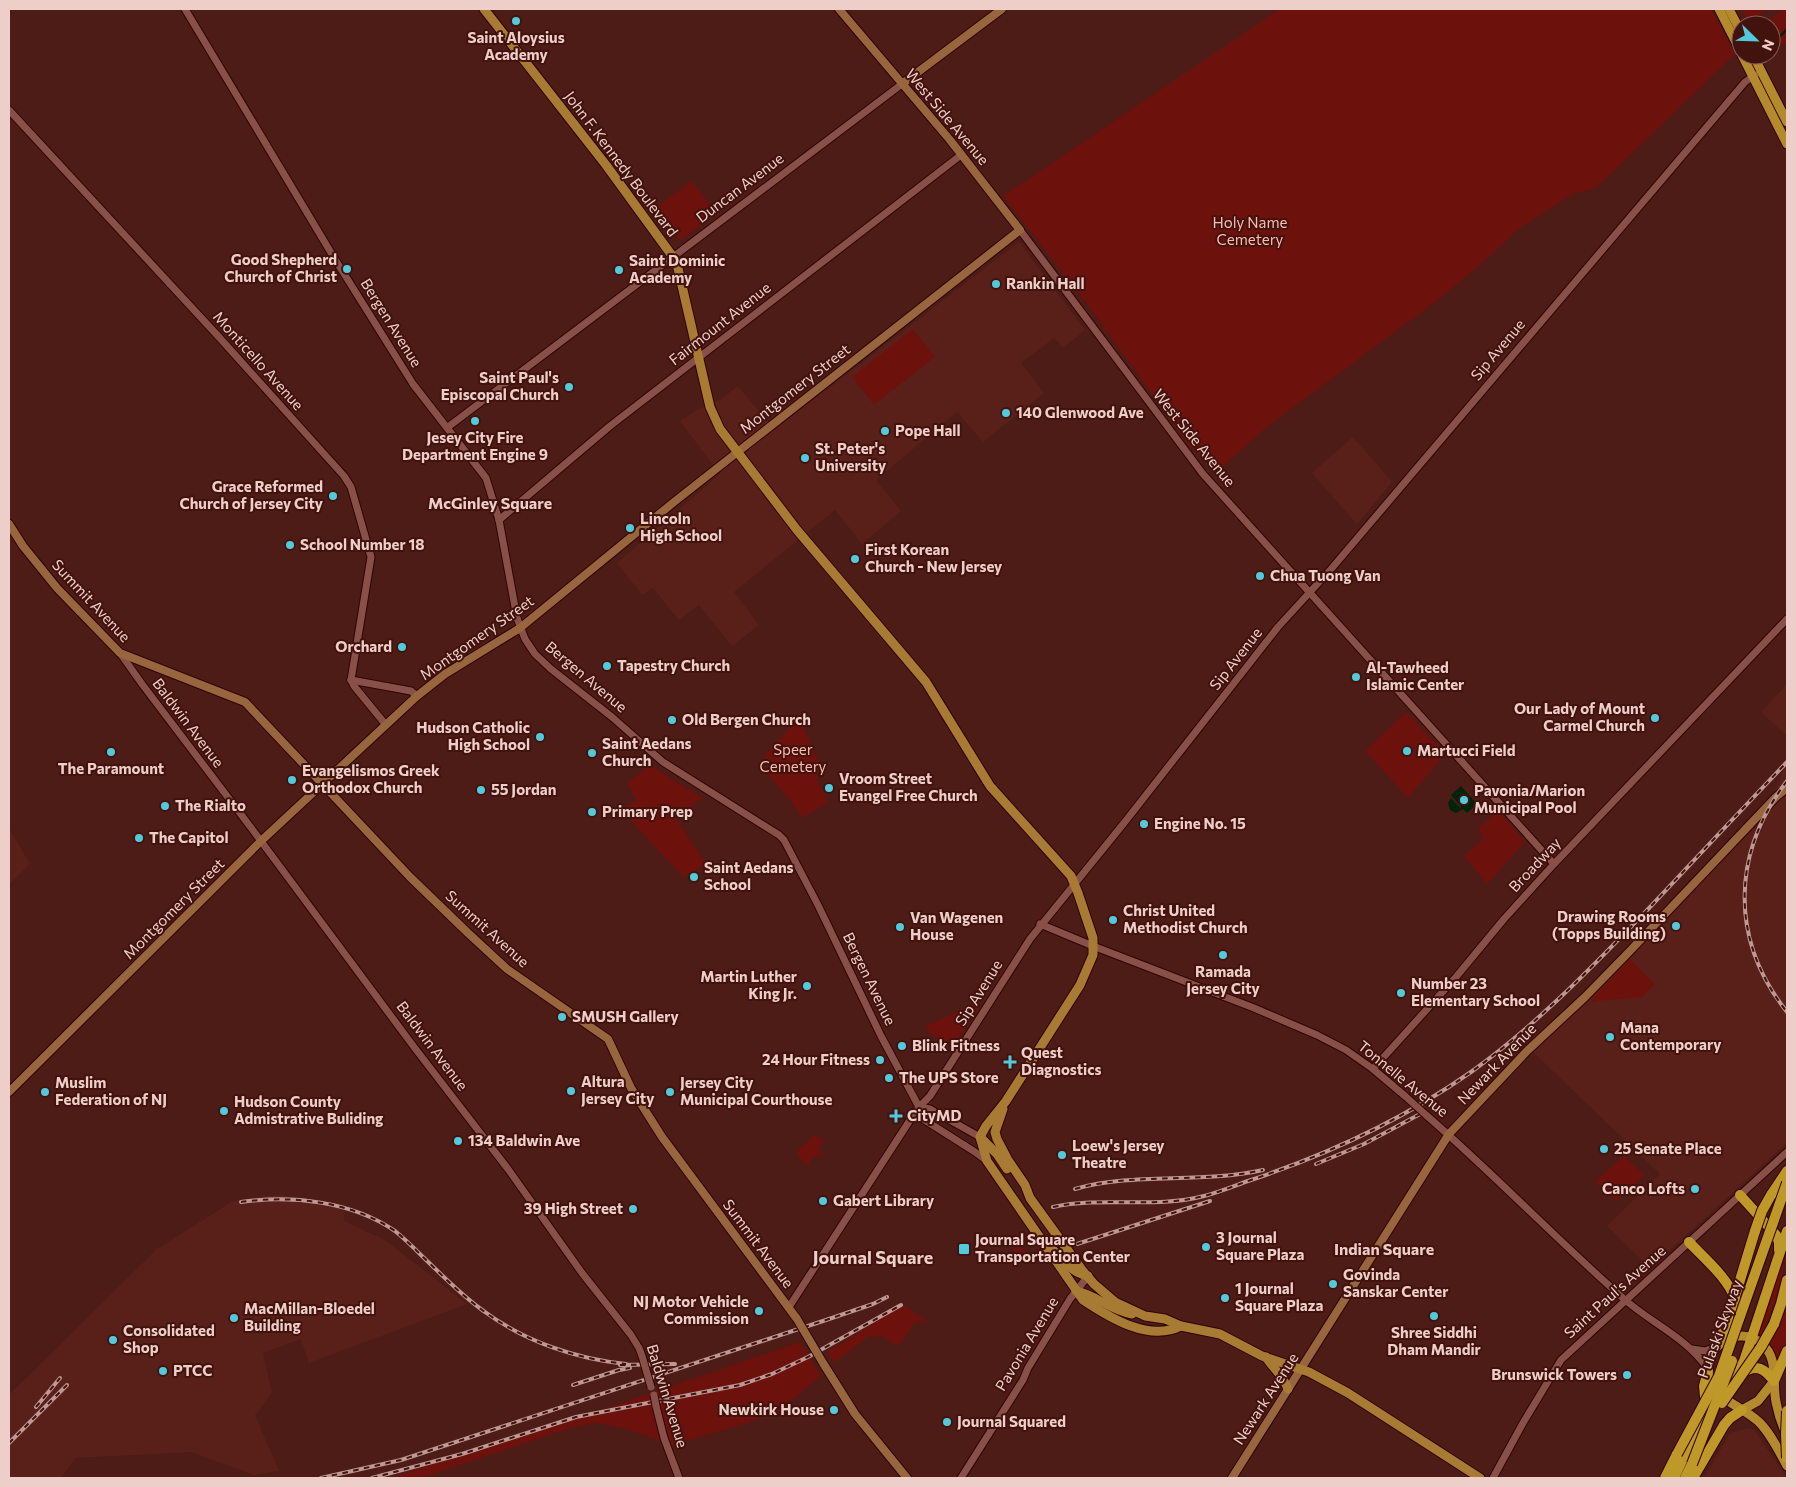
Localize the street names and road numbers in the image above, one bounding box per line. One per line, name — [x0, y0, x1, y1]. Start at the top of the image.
street label: West Side Avenue — [902, 65, 993, 168]
street label: John F. Kennedy Boulevard — [561, 87, 682, 240]
street label: Duncan Avenue — [692, 148, 787, 226]
street label: Bergen Avenue — [357, 275, 426, 370]
street label: Fairmount Avenue — [665, 278, 774, 368]
street label: Monticello Avenue — [210, 307, 308, 413]
street label: Sip Avenue — [1466, 315, 1528, 384]
street label: Montgomery Street — [736, 340, 853, 437]
street label: West Side Avenue — [1150, 385, 1240, 490]
street label: Summit Avenue — [49, 555, 135, 645]
street label: Montgomery Street — [416, 591, 537, 683]
street label: Sip Avenue — [1205, 623, 1265, 693]
street label: Bergen Avenue — [542, 637, 631, 716]
street label: Baldwin Avenue — [149, 674, 228, 771]
street label: Broadway — [1504, 833, 1564, 895]
street label: Montgomery Street — [119, 854, 227, 962]
street label: Summit Avenue — [442, 886, 533, 971]
street label: Bergen Avenue — [840, 929, 900, 1028]
street label: Sip Avenue — [951, 956, 1006, 1029]
street label: Baldwin Avenue — [393, 997, 472, 1094]
street label: Newark Avenue — [1453, 1019, 1540, 1108]
street label: Tonnelle Avenue — [1355, 1036, 1452, 1120]
street label: Summit Avenue — [720, 1196, 798, 1291]
street label: Saint Paul's Avenue — [1560, 1241, 1669, 1342]
street label: Pulaski Skyway — [1693, 1277, 1745, 1380]
street label: Pavonia Avenue — [991, 1293, 1061, 1394]
street label: Baldwin Avenue — [644, 1342, 692, 1450]
street label: Newark Avenue — [1229, 1349, 1302, 1448]

